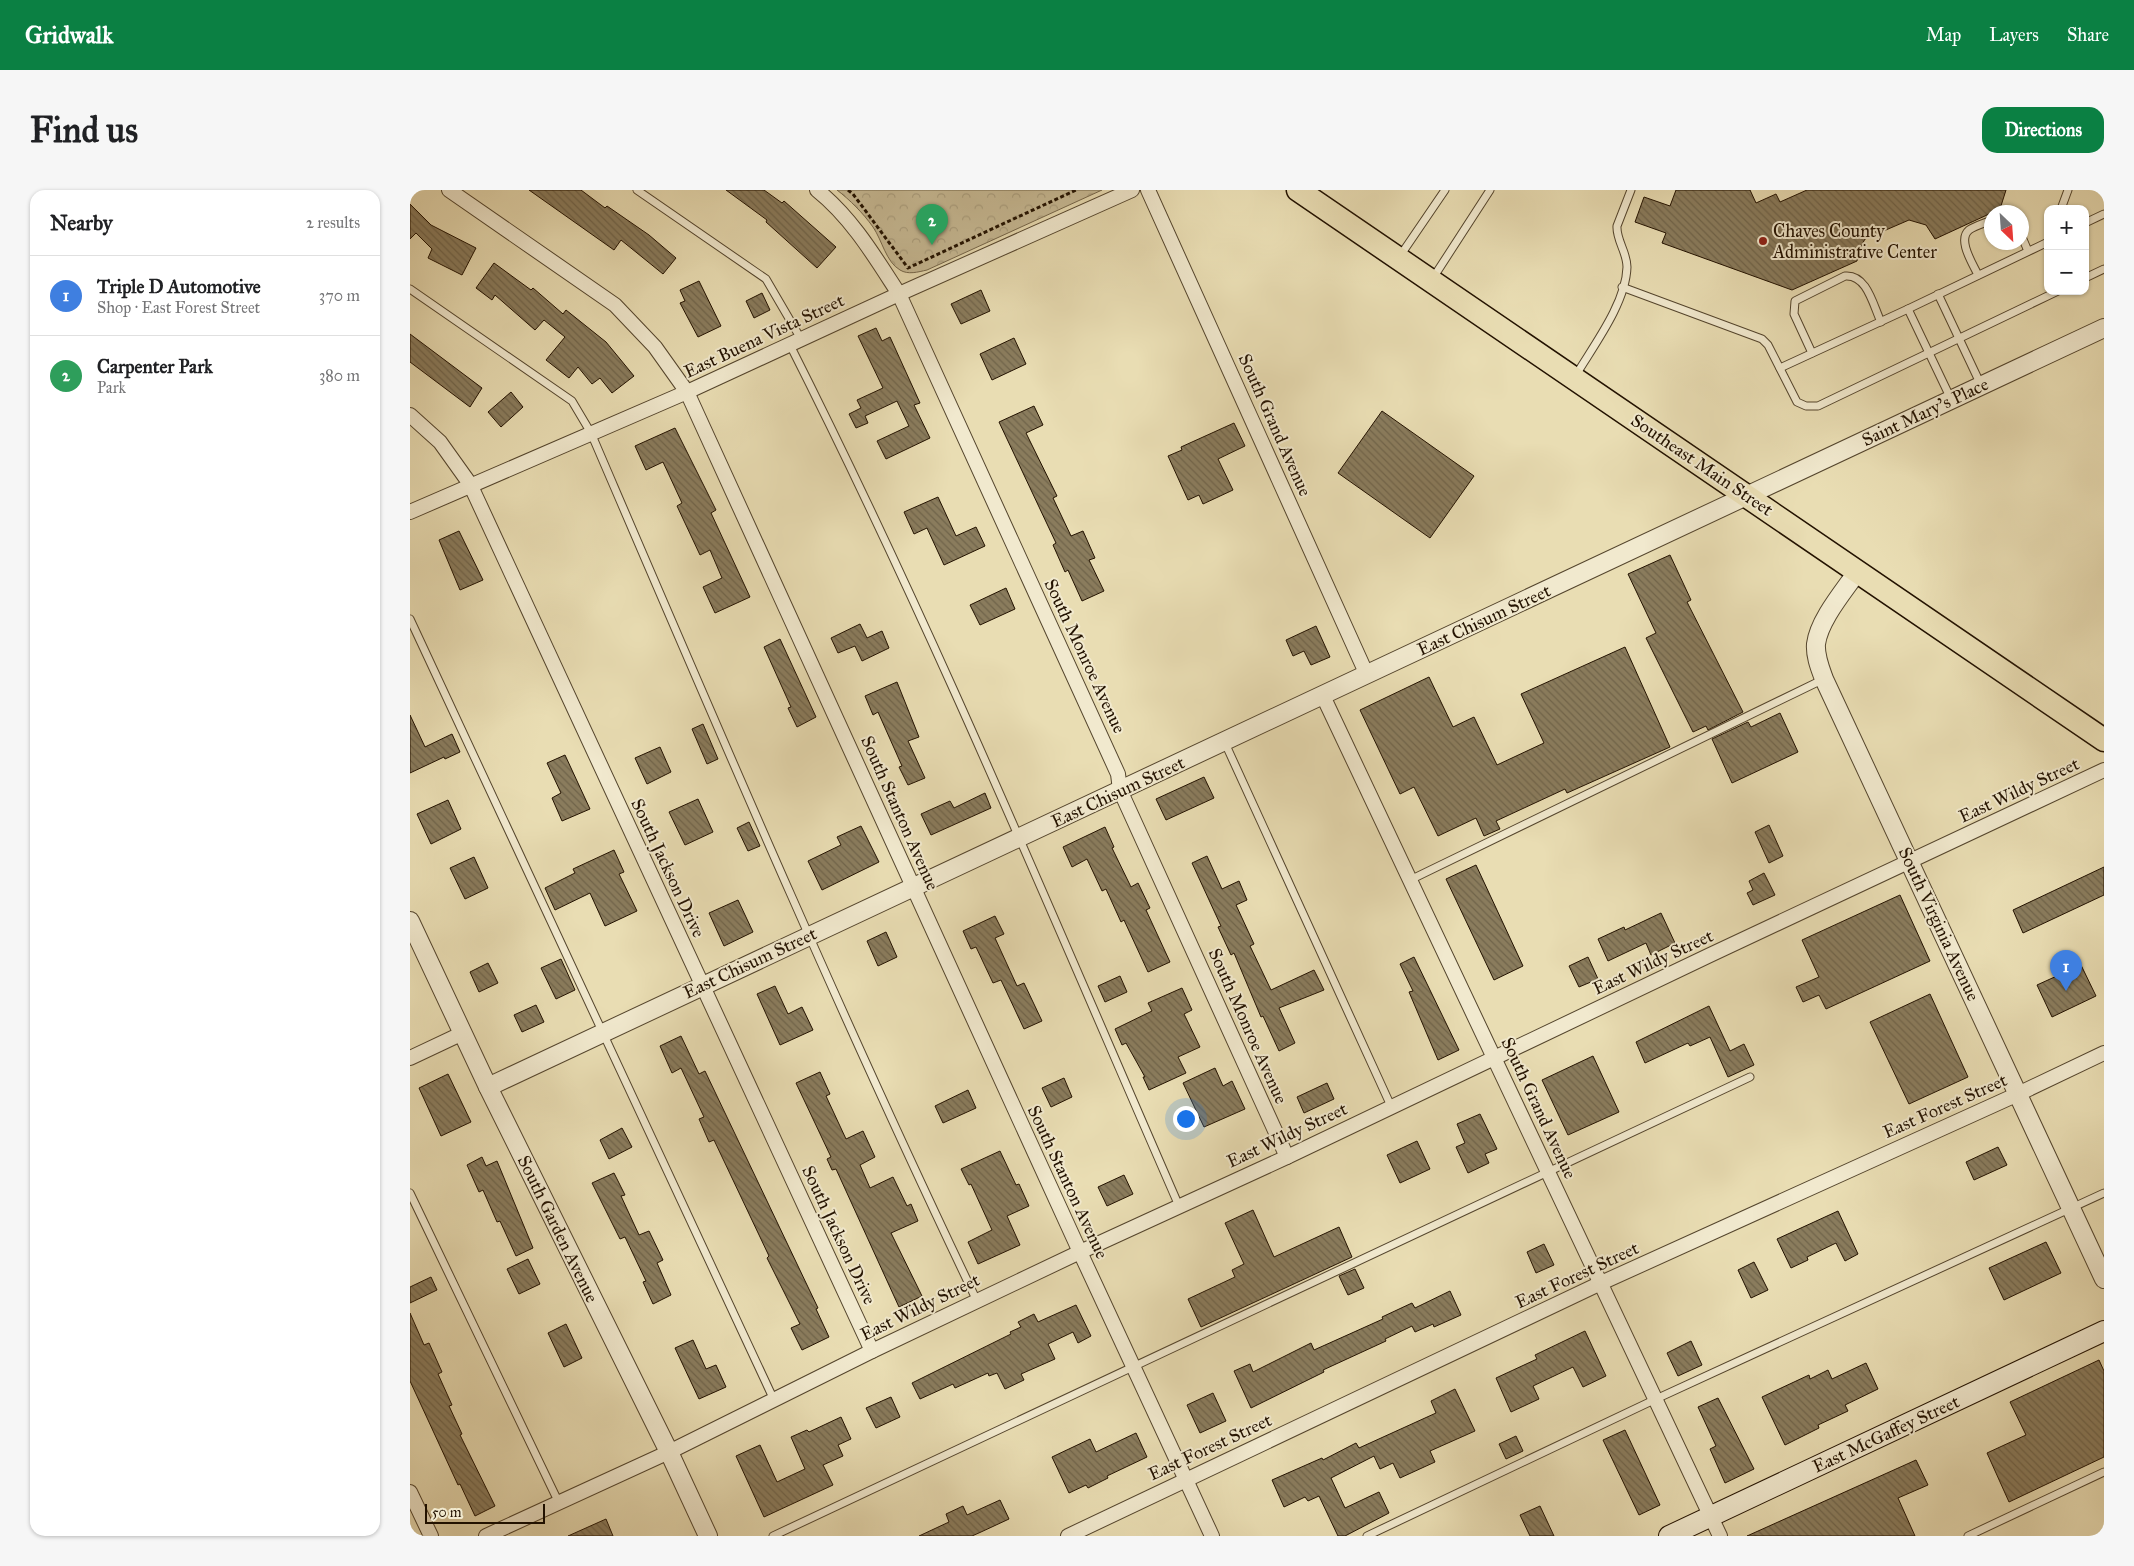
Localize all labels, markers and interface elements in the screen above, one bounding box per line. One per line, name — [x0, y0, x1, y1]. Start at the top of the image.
text: Gridwalk — [25, 20, 113, 50]
text: Map — [1926, 24, 1961, 46]
text: Layers — [1989, 24, 2039, 46]
text: Share — [2067, 24, 2109, 46]
button: Directions — [1982, 107, 2104, 153]
text: Find us — [30, 109, 138, 152]
pin: 2 — [916, 204, 948, 245]
north arrow — [1984, 205, 2029, 250]
map controls — [2044, 205, 2089, 295]
button: + — [2044, 205, 2089, 250]
text: Nearby — [50, 210, 113, 236]
text: 2 results — [306, 213, 360, 232]
place label: Chaves County Administrative Center — [1772, 220, 1937, 263]
marker: Chaves County Administrative Center — [1757, 235, 1769, 247]
button: − — [2044, 250, 2089, 295]
text: Triple D Automotive — [97, 275, 261, 298]
text: 1 — [63, 286, 69, 305]
text: 370 m — [319, 286, 360, 305]
street label: East Buena Vista Street — [680, 289, 848, 383]
text: Shop · East Forest Street — [97, 298, 260, 317]
street label: South Grand Avenue — [1234, 350, 1316, 500]
text: Carpenter Park — [97, 355, 213, 378]
text: 2 — [62, 366, 70, 385]
text: 380 m — [319, 366, 360, 385]
street label: Saint Mary's Place — [1858, 373, 1992, 451]
text: Park — [97, 378, 126, 397]
street label: Southeast Main Street — [1627, 409, 1778, 521]
street label: South Monroe Avenue — [1040, 575, 1130, 737]
street label: East Chisum Street — [1414, 579, 1555, 660]
street label: South Stanton Avenue — [856, 732, 944, 894]
street label: East Chisum Street — [1048, 751, 1189, 832]
street label: East Wildy Street — [1955, 752, 2083, 827]
street label: South Jackson Drive — [625, 795, 710, 941]
street label: South Virginia Avenue — [1893, 844, 1984, 1005]
street label: East Chisum Street — [680, 922, 821, 1003]
street label: East Wildy Street — [1589, 924, 1717, 999]
street label: South Monroe Avenue — [1204, 945, 1292, 1107]
pin: 1 — [2050, 950, 2082, 991]
street label: South Grand Avenue — [1497, 1034, 1581, 1182]
street label: East Forest Street — [1880, 1069, 2011, 1143]
street label: East Wildy Street — [1223, 1097, 1351, 1172]
street label: South Stanton Avenue — [1023, 1102, 1113, 1262]
your location — [1173, 1106, 1199, 1132]
street label: South Garden Avenue — [513, 1152, 603, 1306]
street label: South Jackson Drive — [796, 1162, 881, 1308]
street label: East Forest Street — [1512, 1237, 1643, 1313]
street label: East Wildy Street — [857, 1268, 984, 1345]
street label: East McGaffey Street — [1809, 1390, 1963, 1478]
street label: East Forest Street — [1145, 1409, 1276, 1485]
scale bar — [425, 1501, 545, 1524]
text: 50 m — [432, 1504, 461, 1521]

